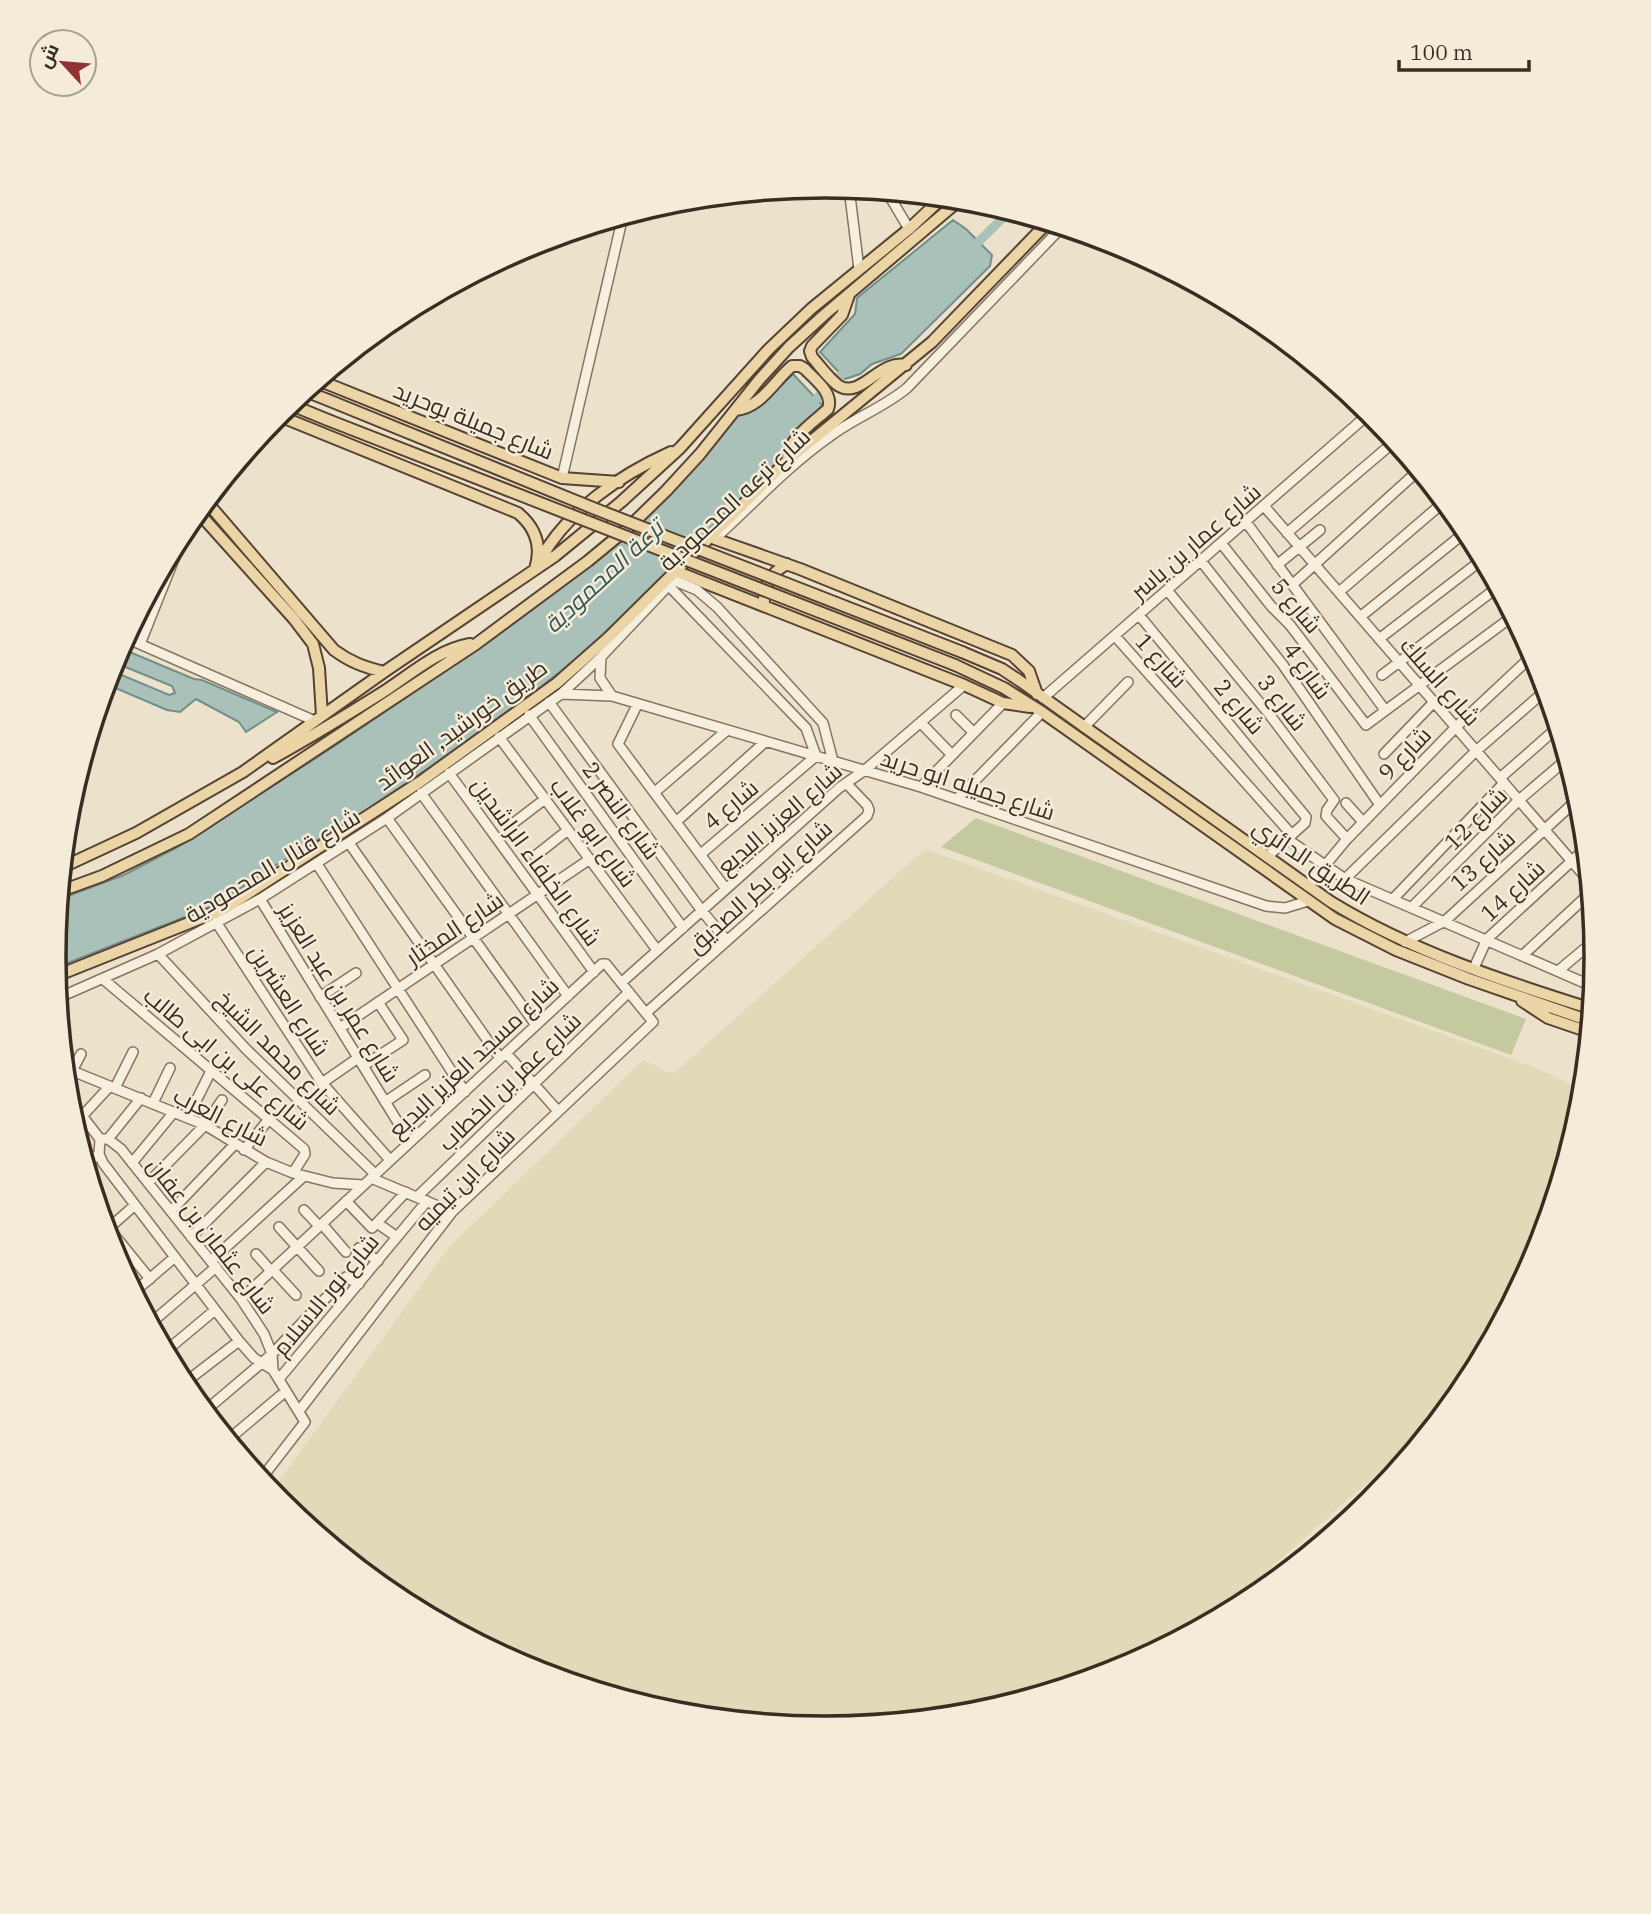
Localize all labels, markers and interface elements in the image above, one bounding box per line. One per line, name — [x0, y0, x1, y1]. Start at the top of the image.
north arrow — [28, 28, 98, 98]
scale bar — [1399, 28, 1528, 72]
text: 100 m — [1410, 38, 1473, 66]
text: ش — [32, 39, 64, 72]
street label: شارع جميلة بوحريد — [389, 374, 558, 468]
street label: شارع ترعه المحمودية — [652, 421, 817, 578]
street label: شارع عمار بن ياسر — [1122, 476, 1268, 609]
water label: ترعة المحمودية — [536, 509, 673, 640]
street label: شارع 5 — [1264, 571, 1329, 640]
street label: شارع 1 — [1128, 626, 1194, 695]
street label: شارع السلك — [1393, 630, 1488, 733]
street label: شارع 4 — [1276, 635, 1339, 706]
street label: طريق خورشيد, العوائد — [369, 652, 553, 796]
street label: شارع 3 — [1250, 668, 1314, 738]
street label: شارع 2 — [1207, 672, 1272, 741]
street label: شارع 9 — [1371, 720, 1438, 788]
street label: شارع جميله ابو حريد — [876, 742, 1059, 828]
street label: شارع النصر 2 — [575, 755, 668, 866]
street label: شارع العزيز البديع — [710, 755, 849, 882]
street label: شارع الخلفاء الراشدين — [464, 771, 608, 953]
street label: شارع ابو غلاب — [543, 771, 644, 894]
street label: شارع 4 — [696, 772, 765, 837]
street label: شارع 12 — [1437, 780, 1514, 857]
street label: شارع قنال المحمودية — [179, 801, 366, 931]
street label: الطريق الدائري — [1245, 811, 1376, 915]
street label: شارع ابو بكر الصديق — [680, 813, 839, 961]
street label: شارع 13 — [1443, 823, 1522, 899]
street label: شارع 14 — [1473, 853, 1552, 929]
street label: شارع المختار — [398, 884, 510, 974]
street label: شارع عمر بن عبد العزيز — [270, 895, 407, 1088]
street label: شارع العشرين — [241, 938, 337, 1063]
street label: شارع مسجد العزيز البديع — [381, 970, 566, 1145]
street label: شارع على بن ابى طالب — [137, 980, 316, 1138]
street label: شارع محمد الشيخ — [209, 983, 348, 1122]
street label: شارع عمر بن الخطاب — [431, 1005, 588, 1158]
street label: شارع العرب — [168, 1079, 273, 1154]
street label: شارع ابن تيميه — [407, 1121, 522, 1238]
street label: شارع عثمان بن عفان — [140, 1150, 283, 1321]
street label: شارع نور الاسلام — [265, 1227, 386, 1363]

